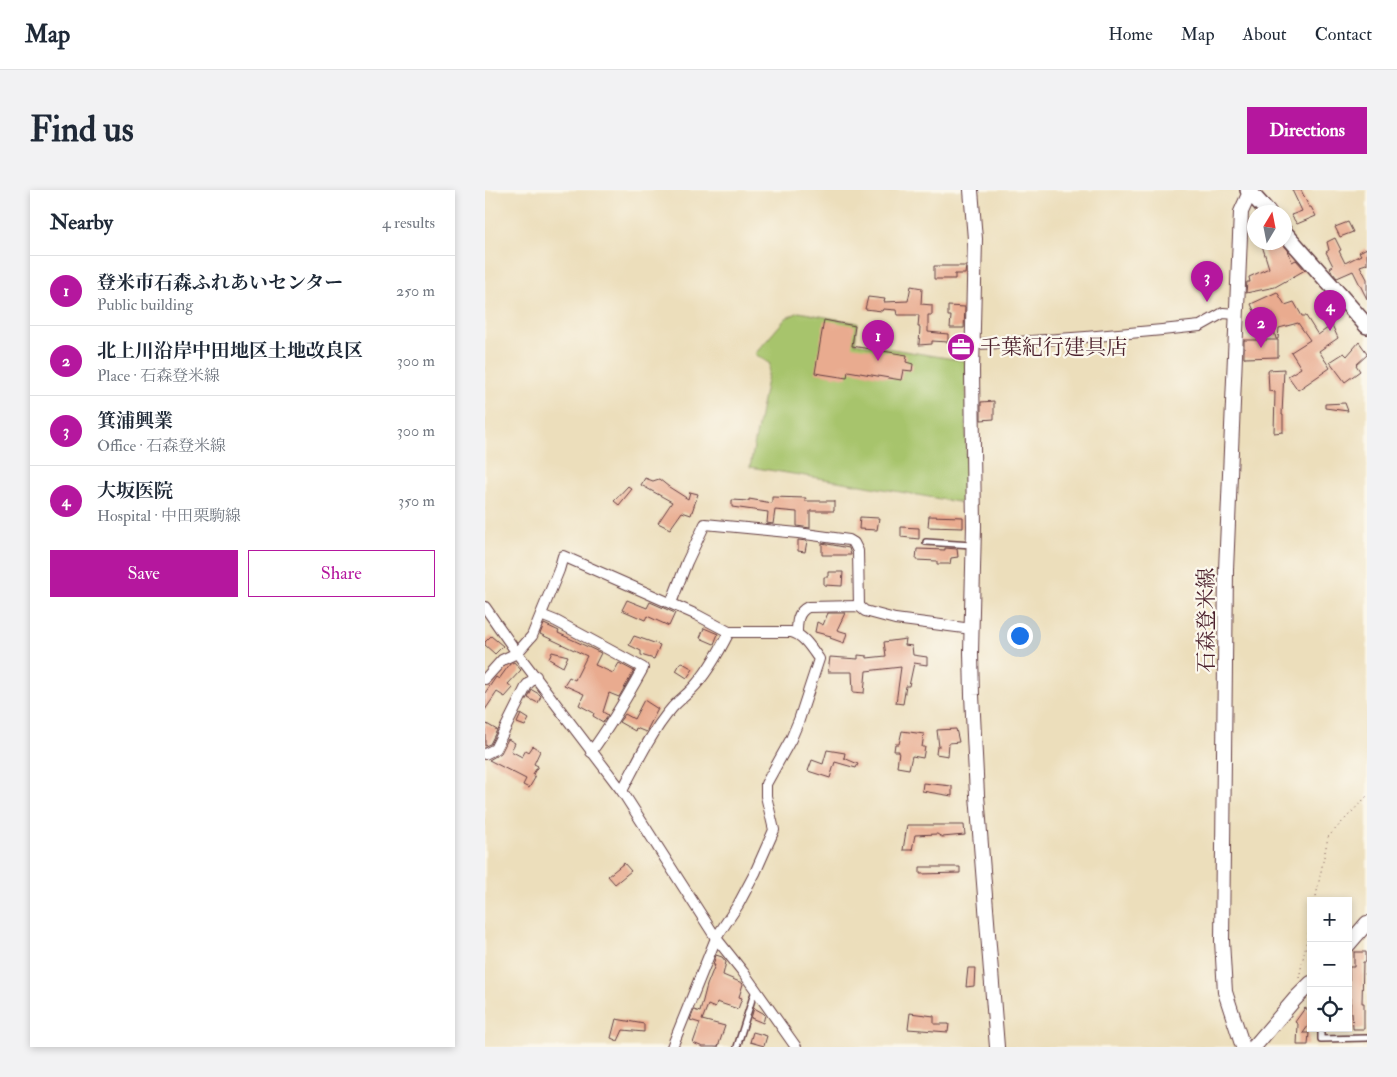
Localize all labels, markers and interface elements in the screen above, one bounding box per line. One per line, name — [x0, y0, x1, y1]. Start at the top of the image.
text: Map — [25, 19, 70, 50]
text: Home — [1108, 23, 1153, 46]
text: Map — [1181, 23, 1215, 46]
text: About — [1243, 23, 1287, 46]
text: Contact — [1315, 23, 1372, 46]
button: Directions — [1247, 107, 1367, 154]
text: Find us — [30, 108, 134, 152]
north arrow — [1247, 205, 1292, 250]
text: Nearby — [50, 209, 113, 236]
text: 4 results — [382, 213, 435, 233]
pin: 3 — [1191, 261, 1223, 302]
text: 登米市石森ふれあいセンター — [97, 271, 343, 295]
text: 1 — [63, 281, 69, 301]
text: 250 m — [396, 281, 435, 301]
pin: 4 — [1314, 290, 1346, 331]
text: Public building — [97, 295, 193, 315]
pin: 2 — [1245, 307, 1277, 348]
pin: 1 — [862, 320, 894, 361]
office icon: 千葉紀行建具店 — [946, 332, 976, 362]
place label: 千葉紀行建具店 — [980, 334, 1127, 361]
text: 北上川沿岸中田地区土地改良区 — [97, 339, 363, 363]
text: 2 — [62, 351, 70, 371]
text: 300 m — [397, 351, 435, 371]
text: Place · 石森登米線 — [97, 366, 220, 386]
text: 箕浦興業 — [97, 409, 173, 433]
text: 3 — [63, 421, 69, 441]
text: 300 m — [397, 421, 435, 441]
text: Office · 石森登米線 — [97, 436, 226, 456]
text: 大坂医院 — [97, 479, 173, 503]
text: 4 — [62, 491, 70, 511]
text: 350 m — [398, 491, 435, 511]
text: Hospital · 中田栗駒線 — [97, 506, 241, 526]
button: Save — [50, 550, 238, 597]
button: Share — [248, 550, 435, 597]
street label: 石森登米線 — [1193, 568, 1220, 673]
your location — [1007, 623, 1033, 649]
map controls — [1307, 897, 1352, 1032]
button: + — [1307, 897, 1352, 942]
button: − — [1307, 942, 1352, 987]
button: locate — [1307, 987, 1352, 1032]

